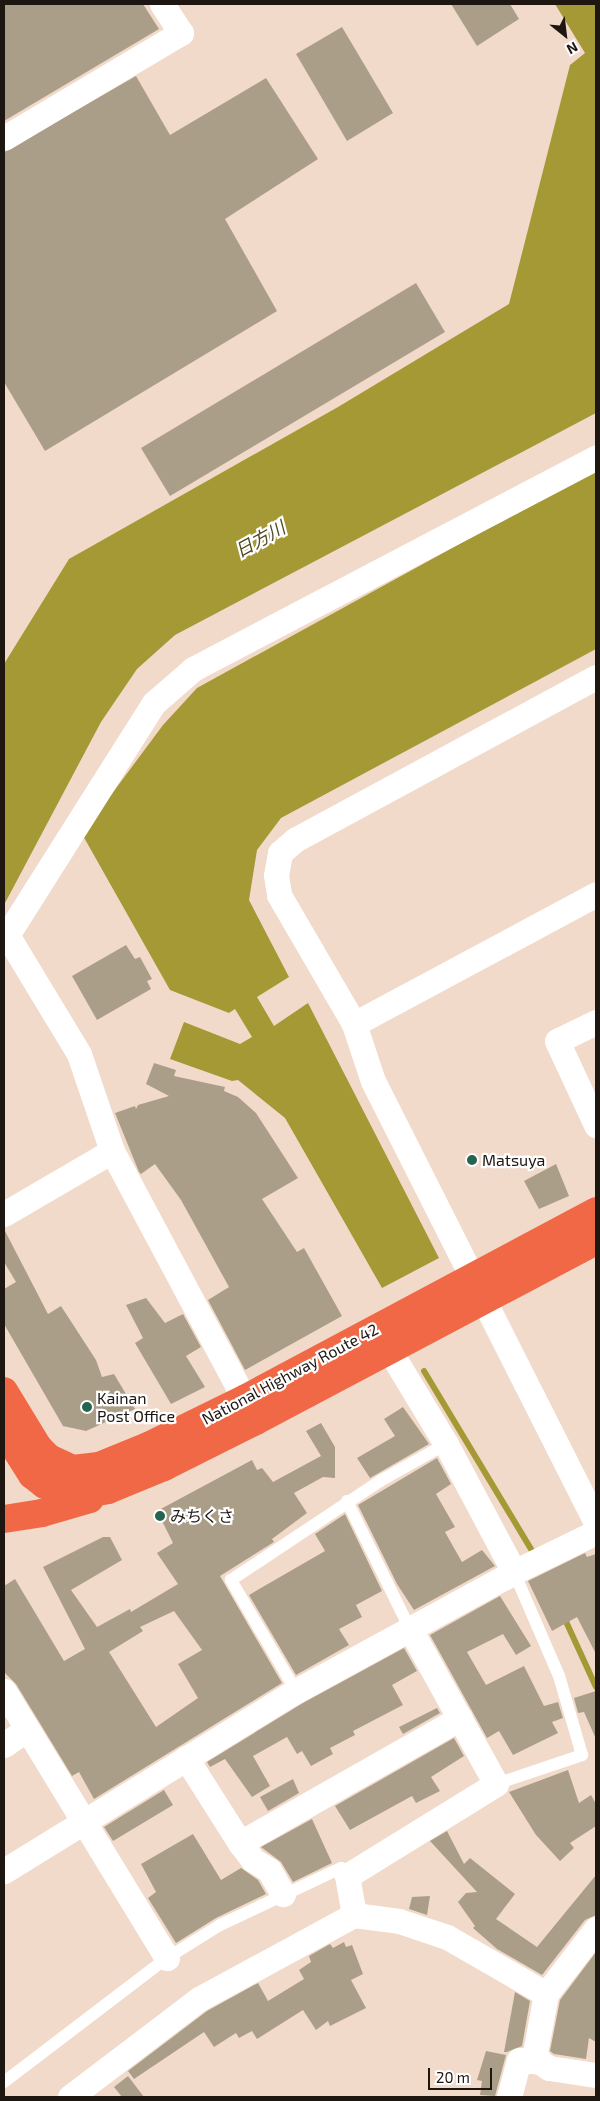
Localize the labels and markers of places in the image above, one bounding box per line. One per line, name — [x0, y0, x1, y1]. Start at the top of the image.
place label: Matsuya — [482, 1150, 545, 1170]
marker: Matsuya — [466, 1154, 478, 1166]
place label: Kainan Post Office — [97, 1388, 175, 1426]
marker: Kainan Post Office — [81, 1401, 93, 1413]
place label: みちくさ — [170, 1506, 234, 1526]
marker: みちくさ — [154, 1510, 166, 1522]

